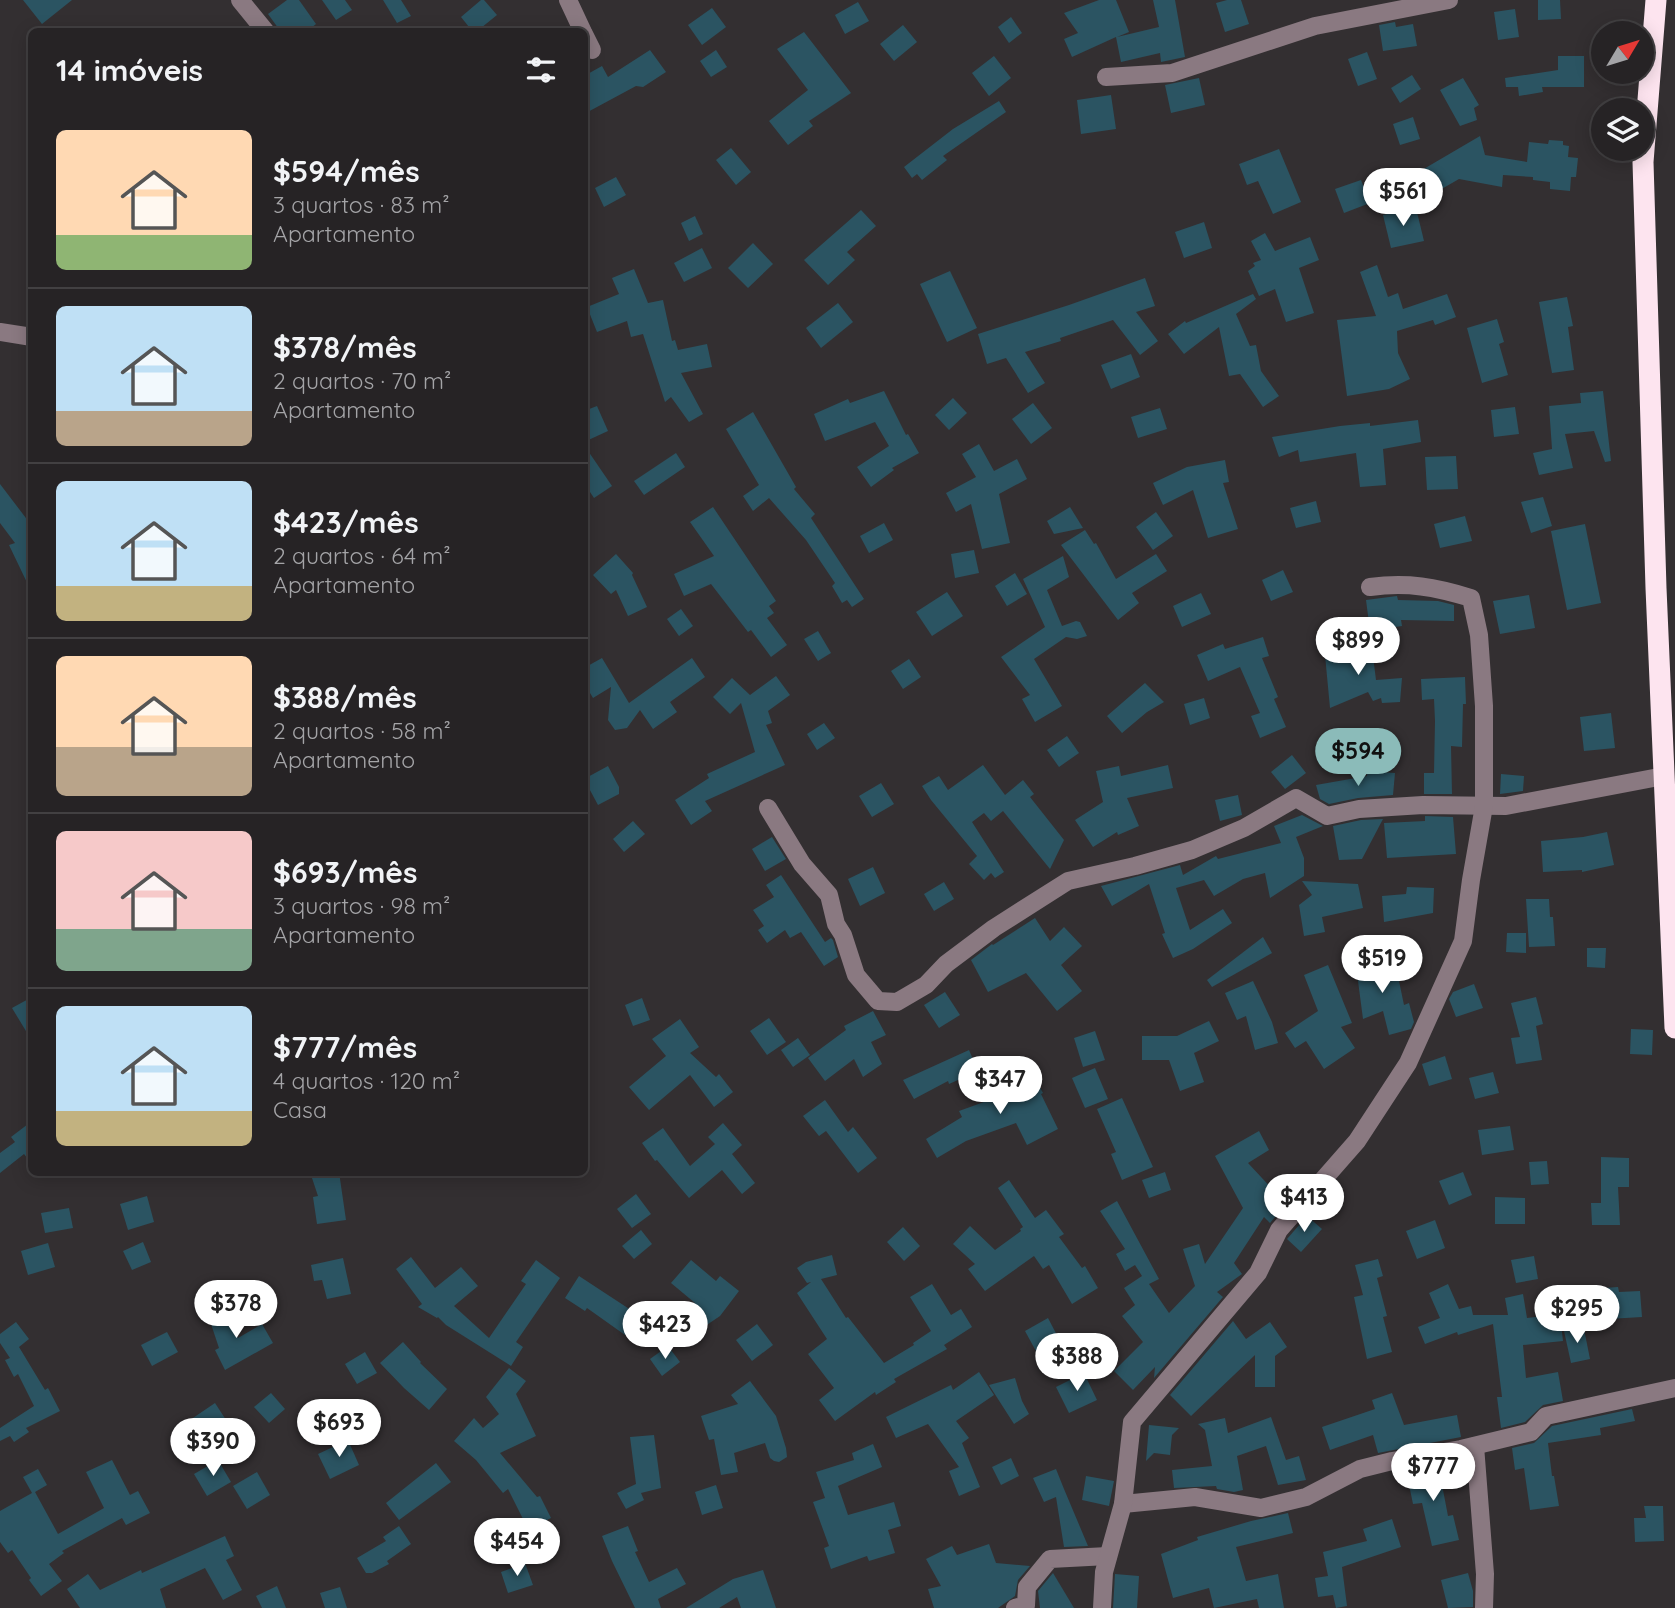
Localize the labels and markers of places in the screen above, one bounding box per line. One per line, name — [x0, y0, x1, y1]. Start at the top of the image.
pin: $561 — [1362, 168, 1444, 228]
pin: $899 — [1317, 618, 1399, 677]
pin: $594 — [1317, 728, 1399, 788]
pin: $519 — [1341, 936, 1423, 995]
pin: $347 — [959, 1056, 1041, 1116]
pin: $413 — [1263, 1174, 1345, 1234]
pin: $378 — [195, 1280, 277, 1340]
pin: $295 — [1536, 1286, 1618, 1345]
pin: $423 — [624, 1302, 706, 1361]
pin: $388 — [1036, 1334, 1118, 1393]
pin: $693 — [298, 1400, 380, 1459]
pin: $390 — [172, 1418, 254, 1478]
pin: $777 — [1392, 1444, 1474, 1503]
pin: $454 — [476, 1518, 558, 1578]

